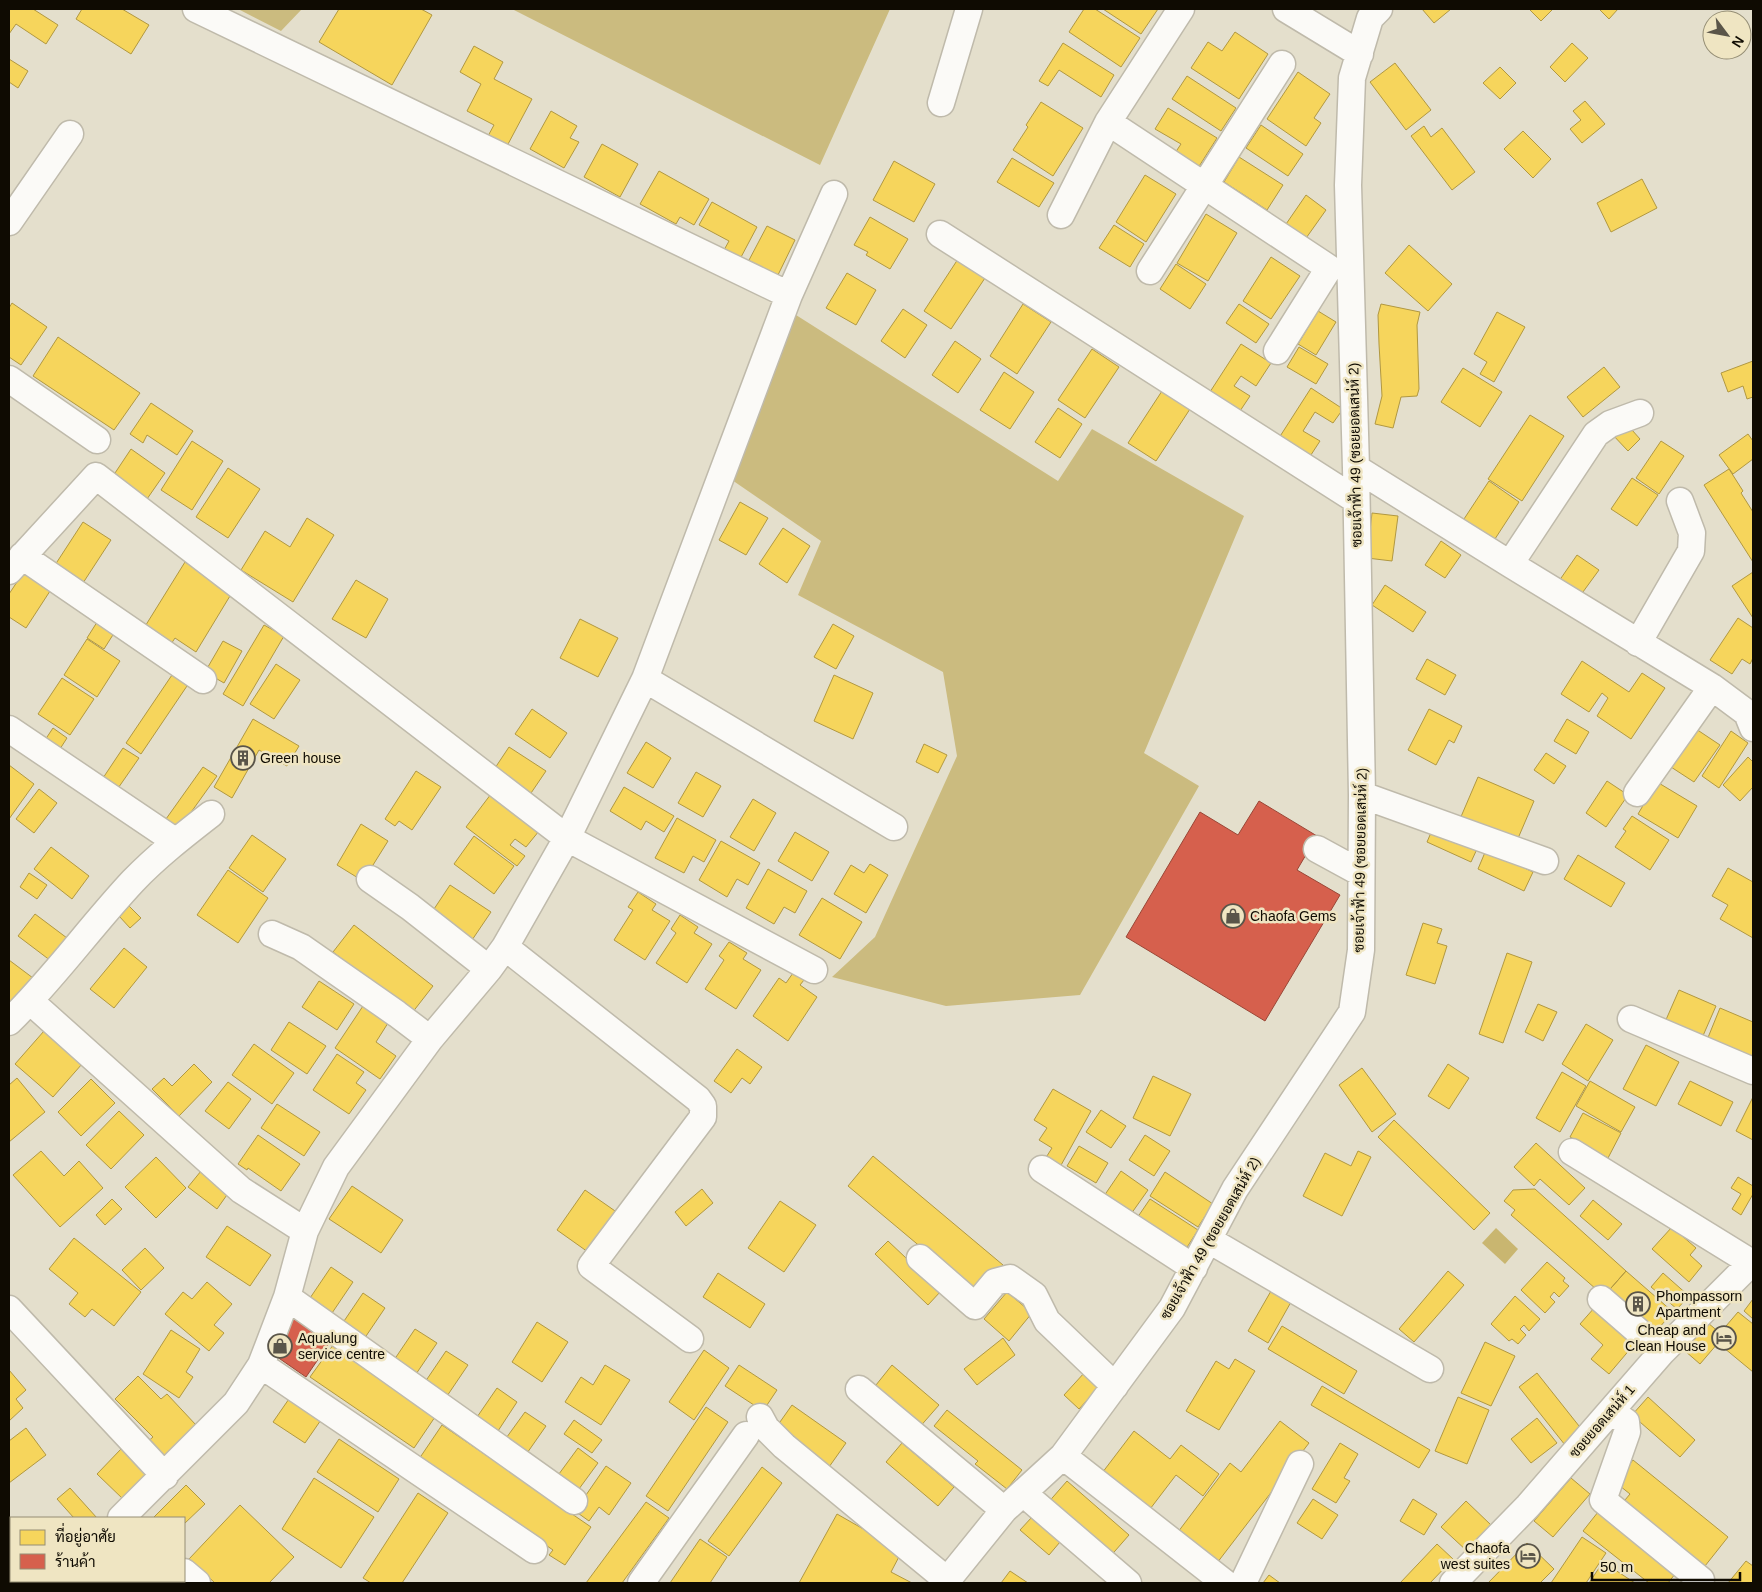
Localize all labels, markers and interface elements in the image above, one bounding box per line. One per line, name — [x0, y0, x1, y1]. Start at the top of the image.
north arrow — [1702, 10, 1752, 60]
text: N — [1729, 33, 1747, 50]
street label: ซอยเจ้าฟ้า 49 (ซอยยอดเสน่ห์ 2) — [1344, 363, 1365, 547]
building icon: Green house — [230, 745, 256, 771]
place label: Green house — [260, 750, 341, 766]
street label: ซอยเจ้าฟ้า 49 (ซอยยอดเสน่ห์ 2) — [1349, 768, 1370, 952]
shop icon: Chaofa Gems — [1220, 903, 1246, 929]
place label: Chaofa Gems — [1250, 908, 1336, 924]
street label: ซอยเจ้าฟ้า 49 (ซอยยอดเสน่ห์ 2) — [1156, 1154, 1263, 1322]
place label: Phompassorn Apartment — [1656, 1288, 1742, 1320]
building icon: Phompassorn Apartment — [1625, 1291, 1651, 1317]
place label: Cheap and Clean House — [1625, 1322, 1706, 1354]
hotel icon: Cheap and Clean House — [1711, 1325, 1737, 1351]
place label: Aqualung service centre — [298, 1330, 385, 1362]
shop icon: Aqualung service centre — [267, 1333, 293, 1359]
street label: ซอยยอดเสน่ห์ 1 — [1565, 1380, 1638, 1461]
legend — [10, 1517, 185, 1582]
text: ที่อยู่อาศัย — [55, 1522, 116, 1547]
place label: Chaofa west suites — [1440, 1540, 1510, 1572]
hotel icon: Chaofa west suites — [1515, 1543, 1541, 1569]
scale bar — [1592, 1550, 1740, 1582]
text: ร้านค้า — [55, 1552, 95, 1570]
text: 50 m — [1600, 1558, 1633, 1575]

